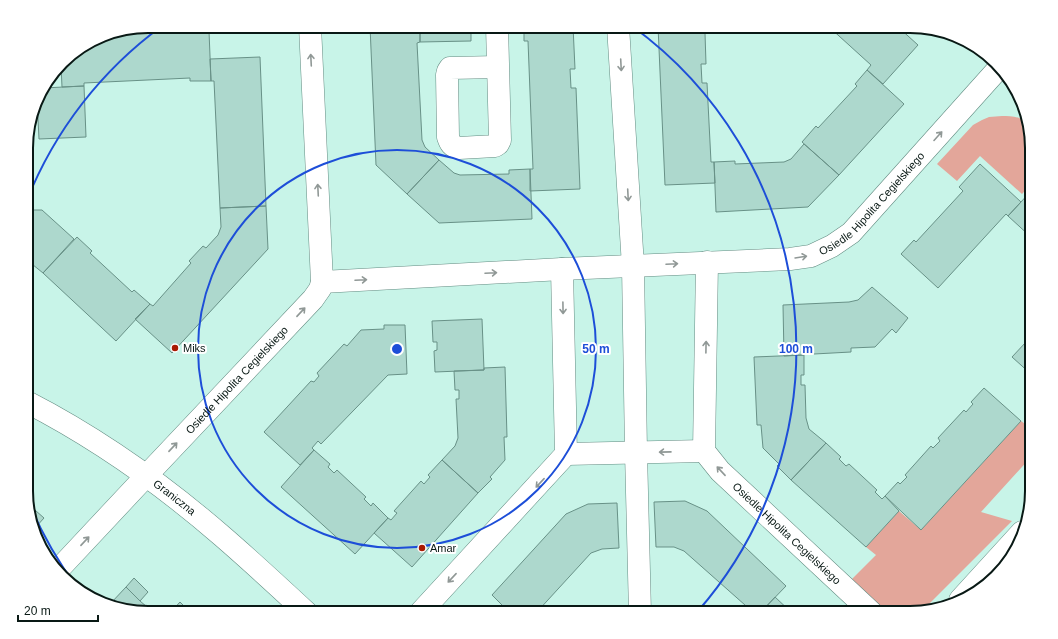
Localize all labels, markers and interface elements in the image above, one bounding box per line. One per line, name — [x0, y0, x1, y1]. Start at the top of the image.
one-way arrow — [308, 54, 315, 67]
one-way arrow — [617, 58, 624, 71]
one-way arrow — [933, 130, 942, 141]
street label: Osiedle Hipolita Cegielskiego — [817, 150, 927, 257]
one-way arrow — [314, 184, 321, 197]
one-way arrow — [625, 188, 632, 201]
one-way arrow — [795, 253, 808, 261]
one-way arrow — [665, 261, 678, 268]
one-way arrow — [484, 269, 497, 276]
one-way arrow — [354, 276, 367, 283]
one-way arrow — [559, 301, 567, 314]
one-way arrow — [296, 307, 306, 317]
street label: Osiedle Hipolita Cegielskiego — [183, 324, 290, 436]
one-way arrow — [702, 341, 710, 354]
place label: Miks — [183, 342, 206, 354]
centre of rings — [390, 342, 404, 356]
text: 50 m — [582, 342, 610, 356]
text: 100 m — [779, 342, 813, 356]
marker: Miks — [170, 343, 180, 353]
one-way arrow — [168, 442, 178, 452]
one-way arrow — [659, 448, 672, 456]
one-way arrow — [716, 466, 726, 476]
street label: Graniczna — [151, 477, 199, 518]
one-way arrow — [535, 477, 544, 488]
street label: Osiedle Hipolita Cegielskiego — [730, 480, 843, 587]
one-way arrow — [80, 537, 89, 547]
place label: Amar — [430, 542, 457, 554]
marker: Amar — [417, 543, 427, 553]
one-way arrow — [447, 573, 456, 583]
scale bar — [18, 597, 98, 623]
text: 20 m — [24, 604, 51, 618]

